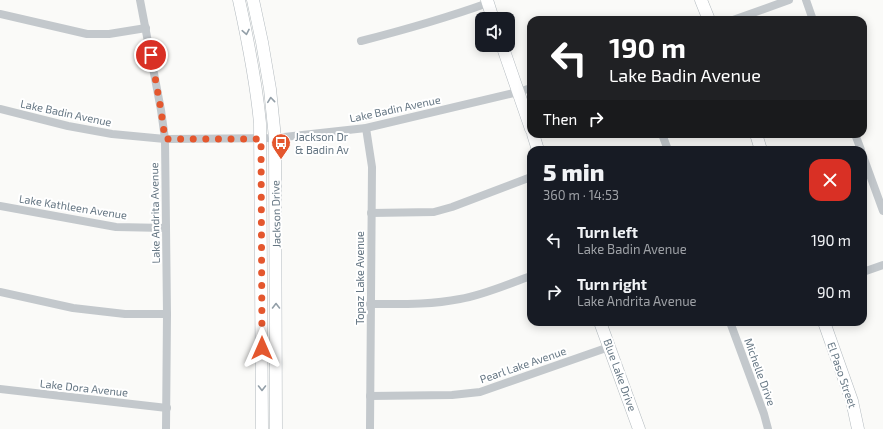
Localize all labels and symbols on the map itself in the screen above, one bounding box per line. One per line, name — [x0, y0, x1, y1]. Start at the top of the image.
one-way arrow — [241, 29, 249, 36]
pin — [134, 38, 168, 72]
street label: Lake Badin Avenue — [348, 92, 442, 125]
street label: Lake Badin Avenue — [19, 97, 113, 129]
one-way arrow — [267, 97, 276, 103]
place label: Jackson Dr & Badin Av — [295, 130, 349, 156]
bus stop icon: Jackson Dr & Badin Av — [270, 132, 292, 160]
street label: Lake Andrita Avenue — [147, 162, 162, 264]
street label: Jackson Drive — [268, 180, 283, 248]
street label: Lake Kathleen Avenue — [18, 192, 128, 221]
street label: Topaz Lake Avenue — [353, 231, 366, 325]
one-way arrow — [272, 303, 280, 309]
position arrow — [241, 327, 283, 369]
street label: Michelle Drive — [742, 336, 779, 408]
street label: Blue Lake Drive — [601, 337, 640, 413]
street label: El Paso Street — [825, 340, 860, 410]
street label: Pearl Lake Avenue — [478, 344, 568, 385]
street label: Lake Dora Avenue — [39, 376, 129, 399]
one-way arrow — [258, 385, 266, 391]

